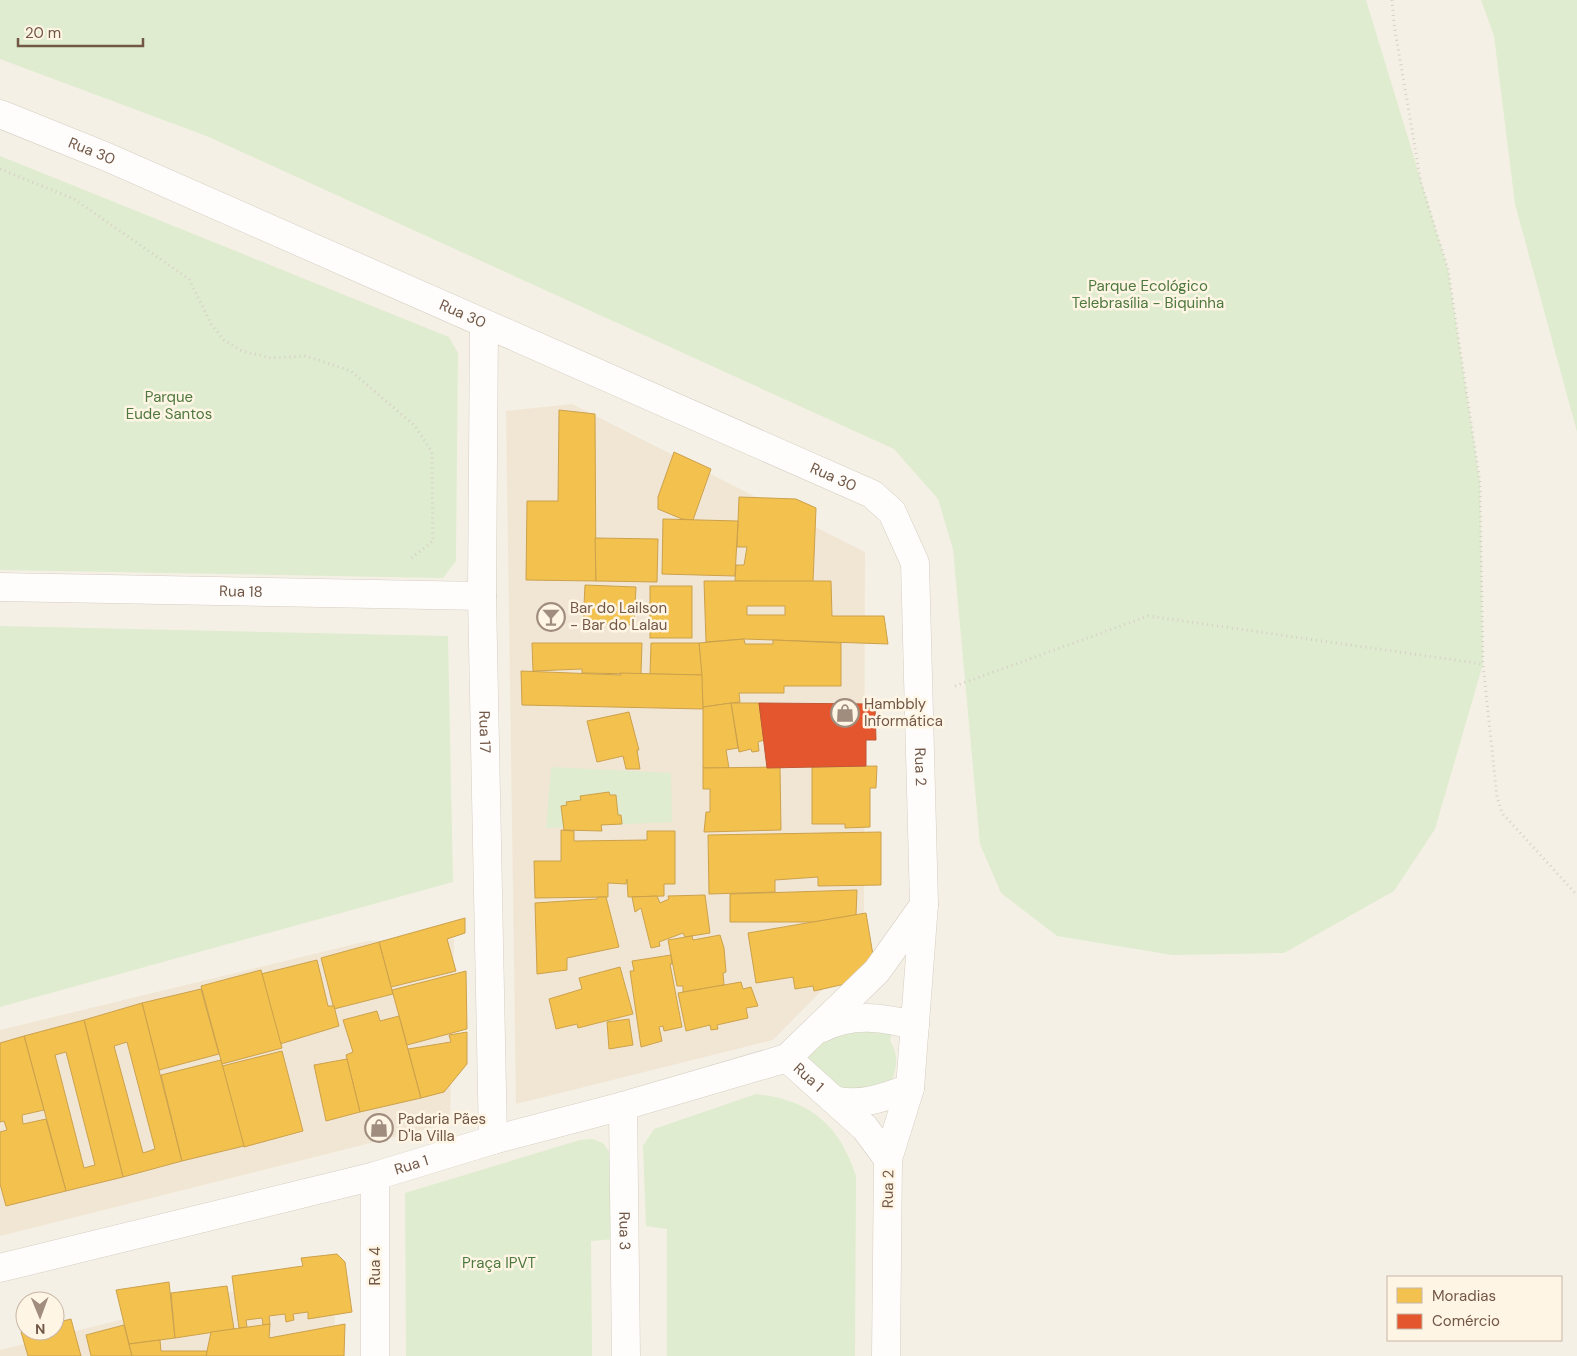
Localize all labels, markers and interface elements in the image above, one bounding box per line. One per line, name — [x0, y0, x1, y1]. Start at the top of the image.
scale bar — [18, 15, 142, 47]
text: 20 m — [25, 23, 61, 43]
street label: Rua 30 — [65, 133, 118, 169]
park label: Parque Ecológico Telebrasília - Biquinha — [1072, 276, 1224, 313]
street label: Rua 30 — [436, 295, 489, 333]
park label: Parque Eude Santos — [126, 387, 212, 424]
street label: Rua 30 — [807, 458, 860, 496]
street label: Rua 18 — [219, 581, 263, 602]
place label: Bar do Lailson - Bar do Lalau — [570, 598, 667, 635]
bar icon: Bar do Lailson - Bar do Lalau — [536, 602, 566, 632]
place label: Hambbly Informática — [864, 694, 943, 731]
shop icon: Hambbly Informática — [830, 698, 860, 728]
street label: Rua 17 — [474, 711, 495, 753]
street label: Rua 2 — [910, 747, 931, 786]
street label: Rua 1 — [789, 1058, 828, 1096]
place label: Padaria Pães D'la Villa — [398, 1109, 486, 1146]
shop icon: Padaria Pães D'la Villa — [364, 1113, 394, 1143]
street label: Rua 1 — [392, 1150, 431, 1180]
street label: Rua 2 — [878, 1170, 898, 1208]
street label: Rua 3 — [614, 1212, 635, 1250]
street label: Rua 4 — [365, 1247, 385, 1285]
park label: Praça IPVT — [462, 1253, 536, 1273]
legend — [1387, 1276, 1562, 1341]
text: Moradias — [1432, 1286, 1496, 1306]
north arrow — [15, 1291, 65, 1341]
text: Comércio — [1432, 1311, 1500, 1331]
text: N — [35, 1320, 45, 1338]

